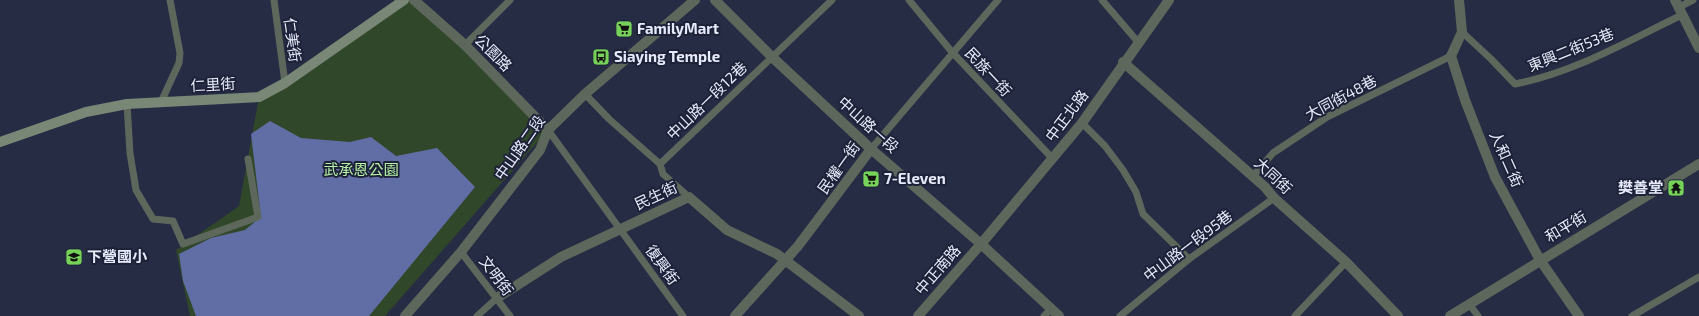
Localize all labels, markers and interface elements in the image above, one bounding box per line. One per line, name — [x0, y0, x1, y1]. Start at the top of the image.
street label: 仁美街 — [281, 16, 305, 63]
supermarket icon: FamilyMart — [614, 19, 634, 39]
place label: FamilyMart — [637, 19, 719, 38]
street label: 東興二街53巷 — [1525, 24, 1616, 75]
street label: 公園路 — [471, 30, 516, 75]
street label: 民族一街 — [962, 43, 1016, 99]
bus stop icon: Siaying Temple — [591, 47, 611, 67]
place label: Siaying Temple — [614, 47, 720, 66]
street label: 中山路一段12巷 — [663, 58, 750, 143]
street label: 大同街48巷 — [1302, 71, 1379, 123]
street label: 仁里街 — [190, 74, 236, 94]
street label: 中正北路 — [1041, 86, 1091, 145]
street label: 中山路一段 — [835, 92, 903, 156]
street label: 中山路二段 — [490, 112, 548, 183]
street label: 人和二街 — [1486, 128, 1527, 190]
street label: 民權一街 — [813, 138, 863, 197]
street label: 大同街 — [1251, 153, 1296, 197]
park label: 武承恩公園 — [323, 160, 399, 178]
supermarket icon: 7-Eleven — [861, 169, 881, 189]
place label: 7-Eleven — [884, 169, 946, 187]
street label: 民生街 — [631, 177, 680, 213]
place label: 樊善堂 — [1618, 178, 1663, 196]
temple icon: 樊善堂 — [1666, 178, 1686, 198]
street label: 中山路一段95巷 — [1139, 206, 1235, 284]
street label: 和平街 — [1542, 207, 1589, 245]
street label: 復興街 — [642, 241, 683, 288]
street label: 中正南路 — [911, 241, 964, 298]
school or university icon: 下營國小 — [64, 247, 84, 267]
place label: 下營國小 — [87, 247, 148, 265]
street label: 文明街 — [476, 252, 518, 299]

